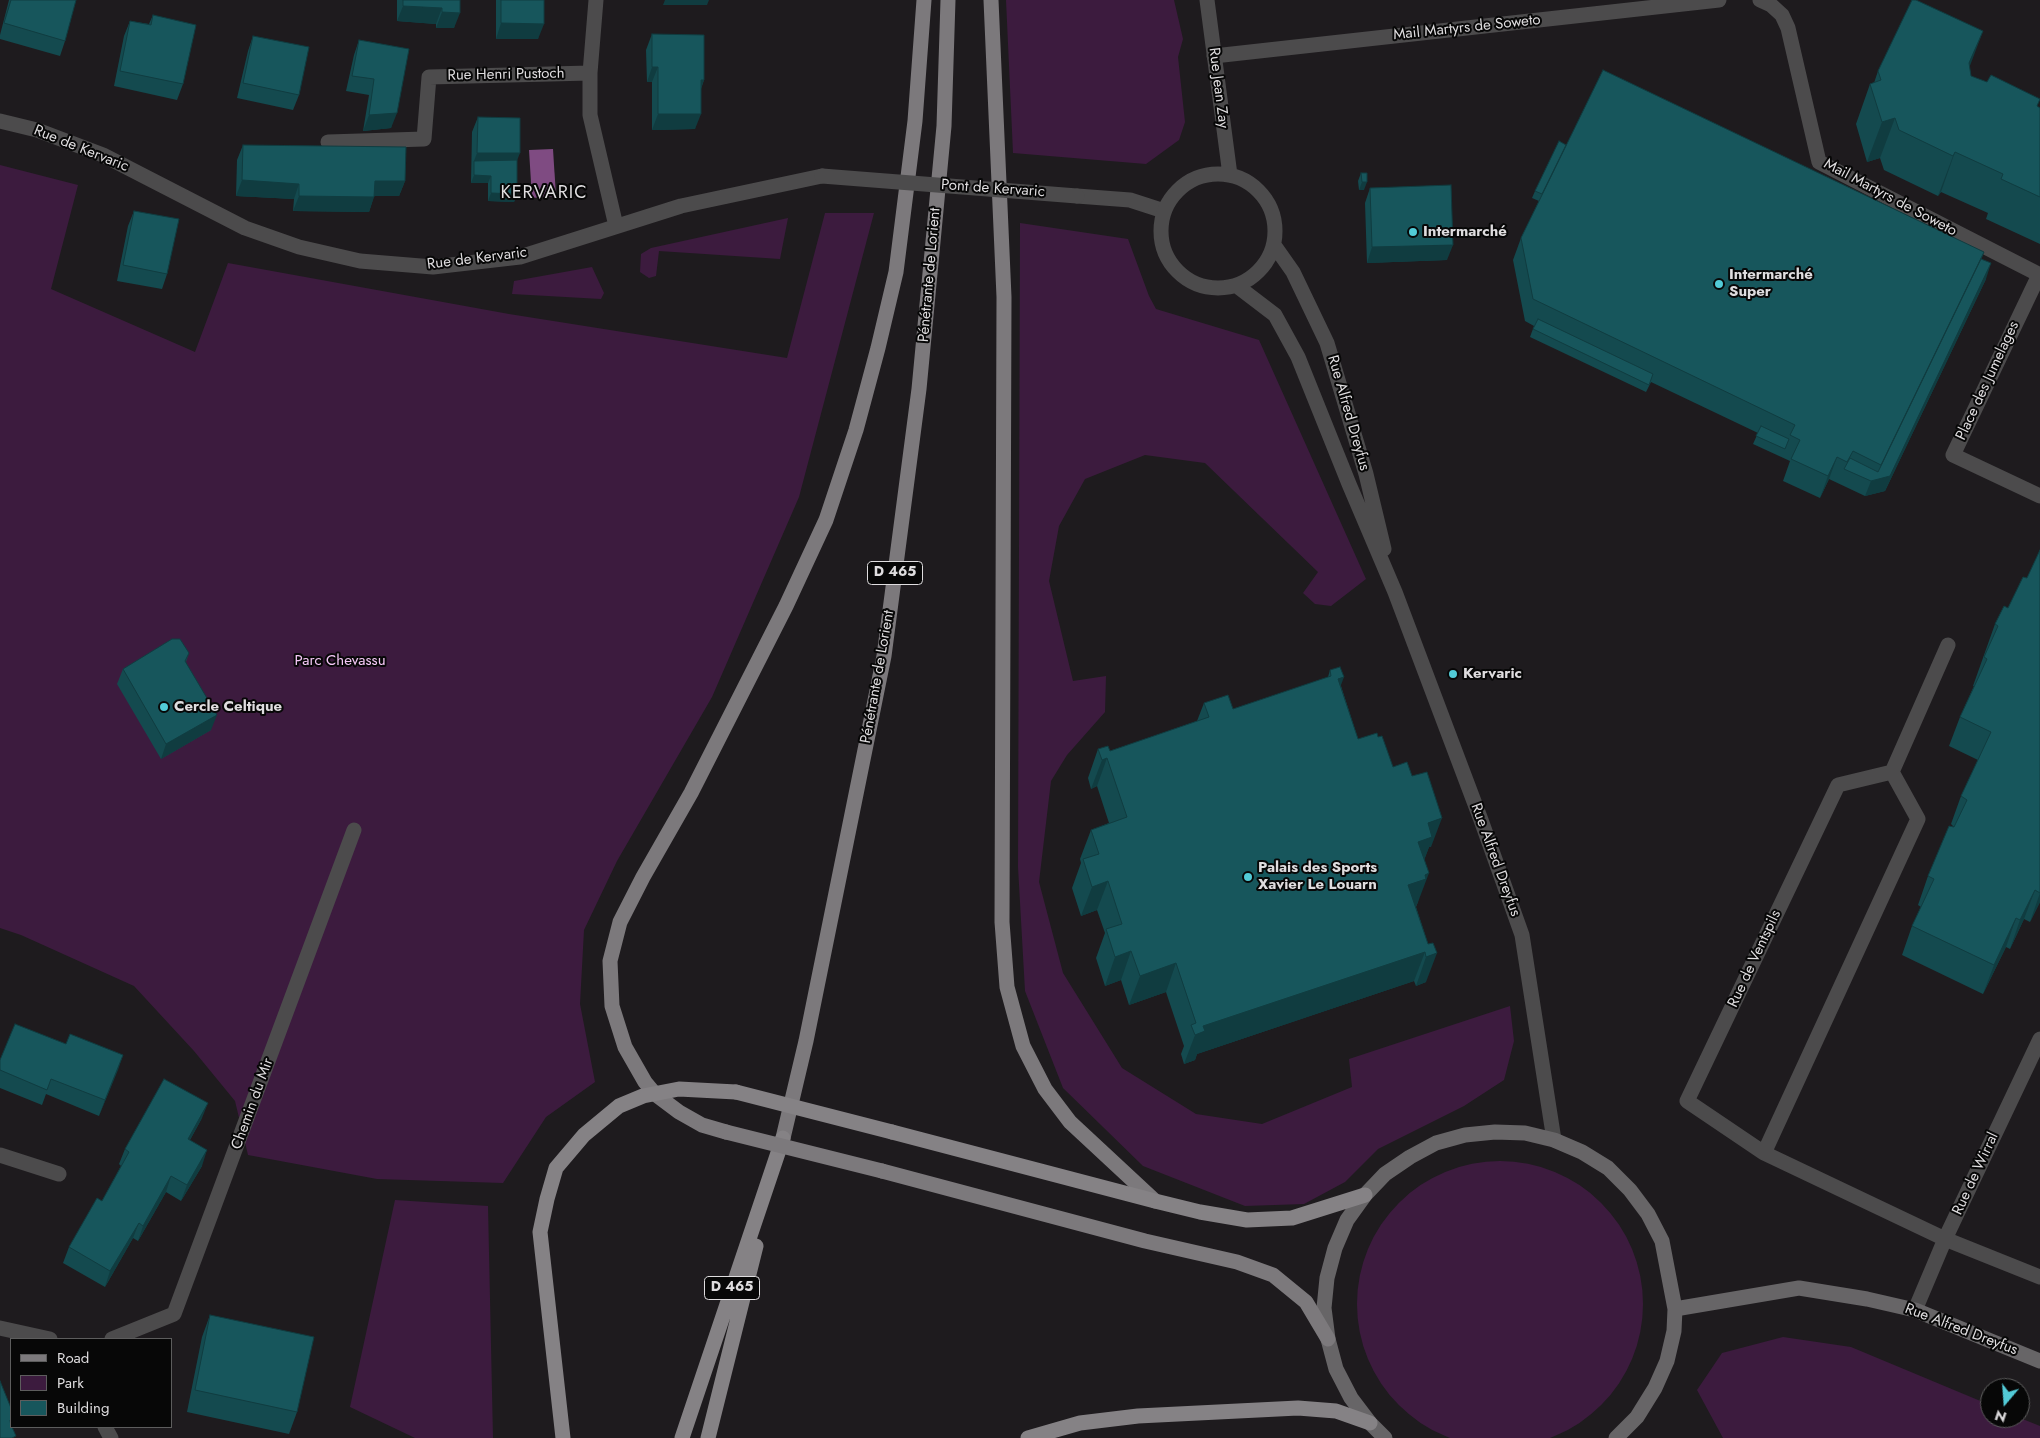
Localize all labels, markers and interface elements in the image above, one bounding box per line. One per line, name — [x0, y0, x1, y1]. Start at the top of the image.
street label: Mail Martyrs de Soweto — [1392, 11, 1542, 45]
street label: Rue Jean Zay — [1204, 47, 1232, 129]
street label: Rue Henri Pustoch — [447, 65, 565, 85]
street label: Rue de Kervaric — [31, 122, 131, 176]
street label: Mail Martyrs de Soweto — [1820, 155, 1960, 241]
street label: Pont de Kervaric — [940, 176, 1046, 202]
district label: KERVARIC — [500, 183, 588, 205]
street label: Pénétrante de Lorient — [915, 207, 945, 343]
place label: Intermarché — [1423, 223, 1507, 241]
marker: Intermarché — [1407, 226, 1419, 238]
street label: Rue de Kervaric — [426, 244, 528, 274]
place label: Intermarché Super — [1729, 266, 1813, 301]
marker: Intermarché Super — [1713, 278, 1725, 290]
street label: Place des Jumelages — [1953, 319, 2023, 443]
street label: Rue Alfred Dreyfus — [1323, 353, 1373, 473]
road number: D 465 — [868, 562, 922, 584]
street label: Pénétrante de Lorient — [857, 609, 899, 745]
park label: Parc Chevassu — [294, 652, 386, 670]
place label: Kervaric — [1463, 665, 1522, 683]
marker: Kervaric — [1447, 668, 1459, 680]
place label: Cercle Celtique — [174, 698, 282, 716]
marker: Cercle Celtique — [158, 701, 170, 713]
street label: Rue Alfred Dreyfus — [1466, 801, 1524, 919]
place label: Palais des Sports Xavier Le Louarn — [1258, 859, 1377, 894]
marker: Palais des Sports Xavier Le Louarn — [1242, 871, 1254, 883]
street label: Rue de Ventspils — [1725, 908, 1785, 1010]
street label: Chemin du Mir — [228, 1056, 278, 1152]
street label: Rue de Wirral — [1949, 1130, 2003, 1218]
road number: D 465 — [704, 1276, 760, 1300]
street label: Rue Alfred Dreyfus — [1902, 1300, 2020, 1360]
legend — [10, 1338, 172, 1428]
text: Road — [57, 1347, 89, 1369]
text: Park — [57, 1372, 84, 1394]
north arrow — [1980, 1378, 2030, 1428]
text: Building — [57, 1397, 109, 1419]
text: N — [1992, 1405, 2009, 1428]

